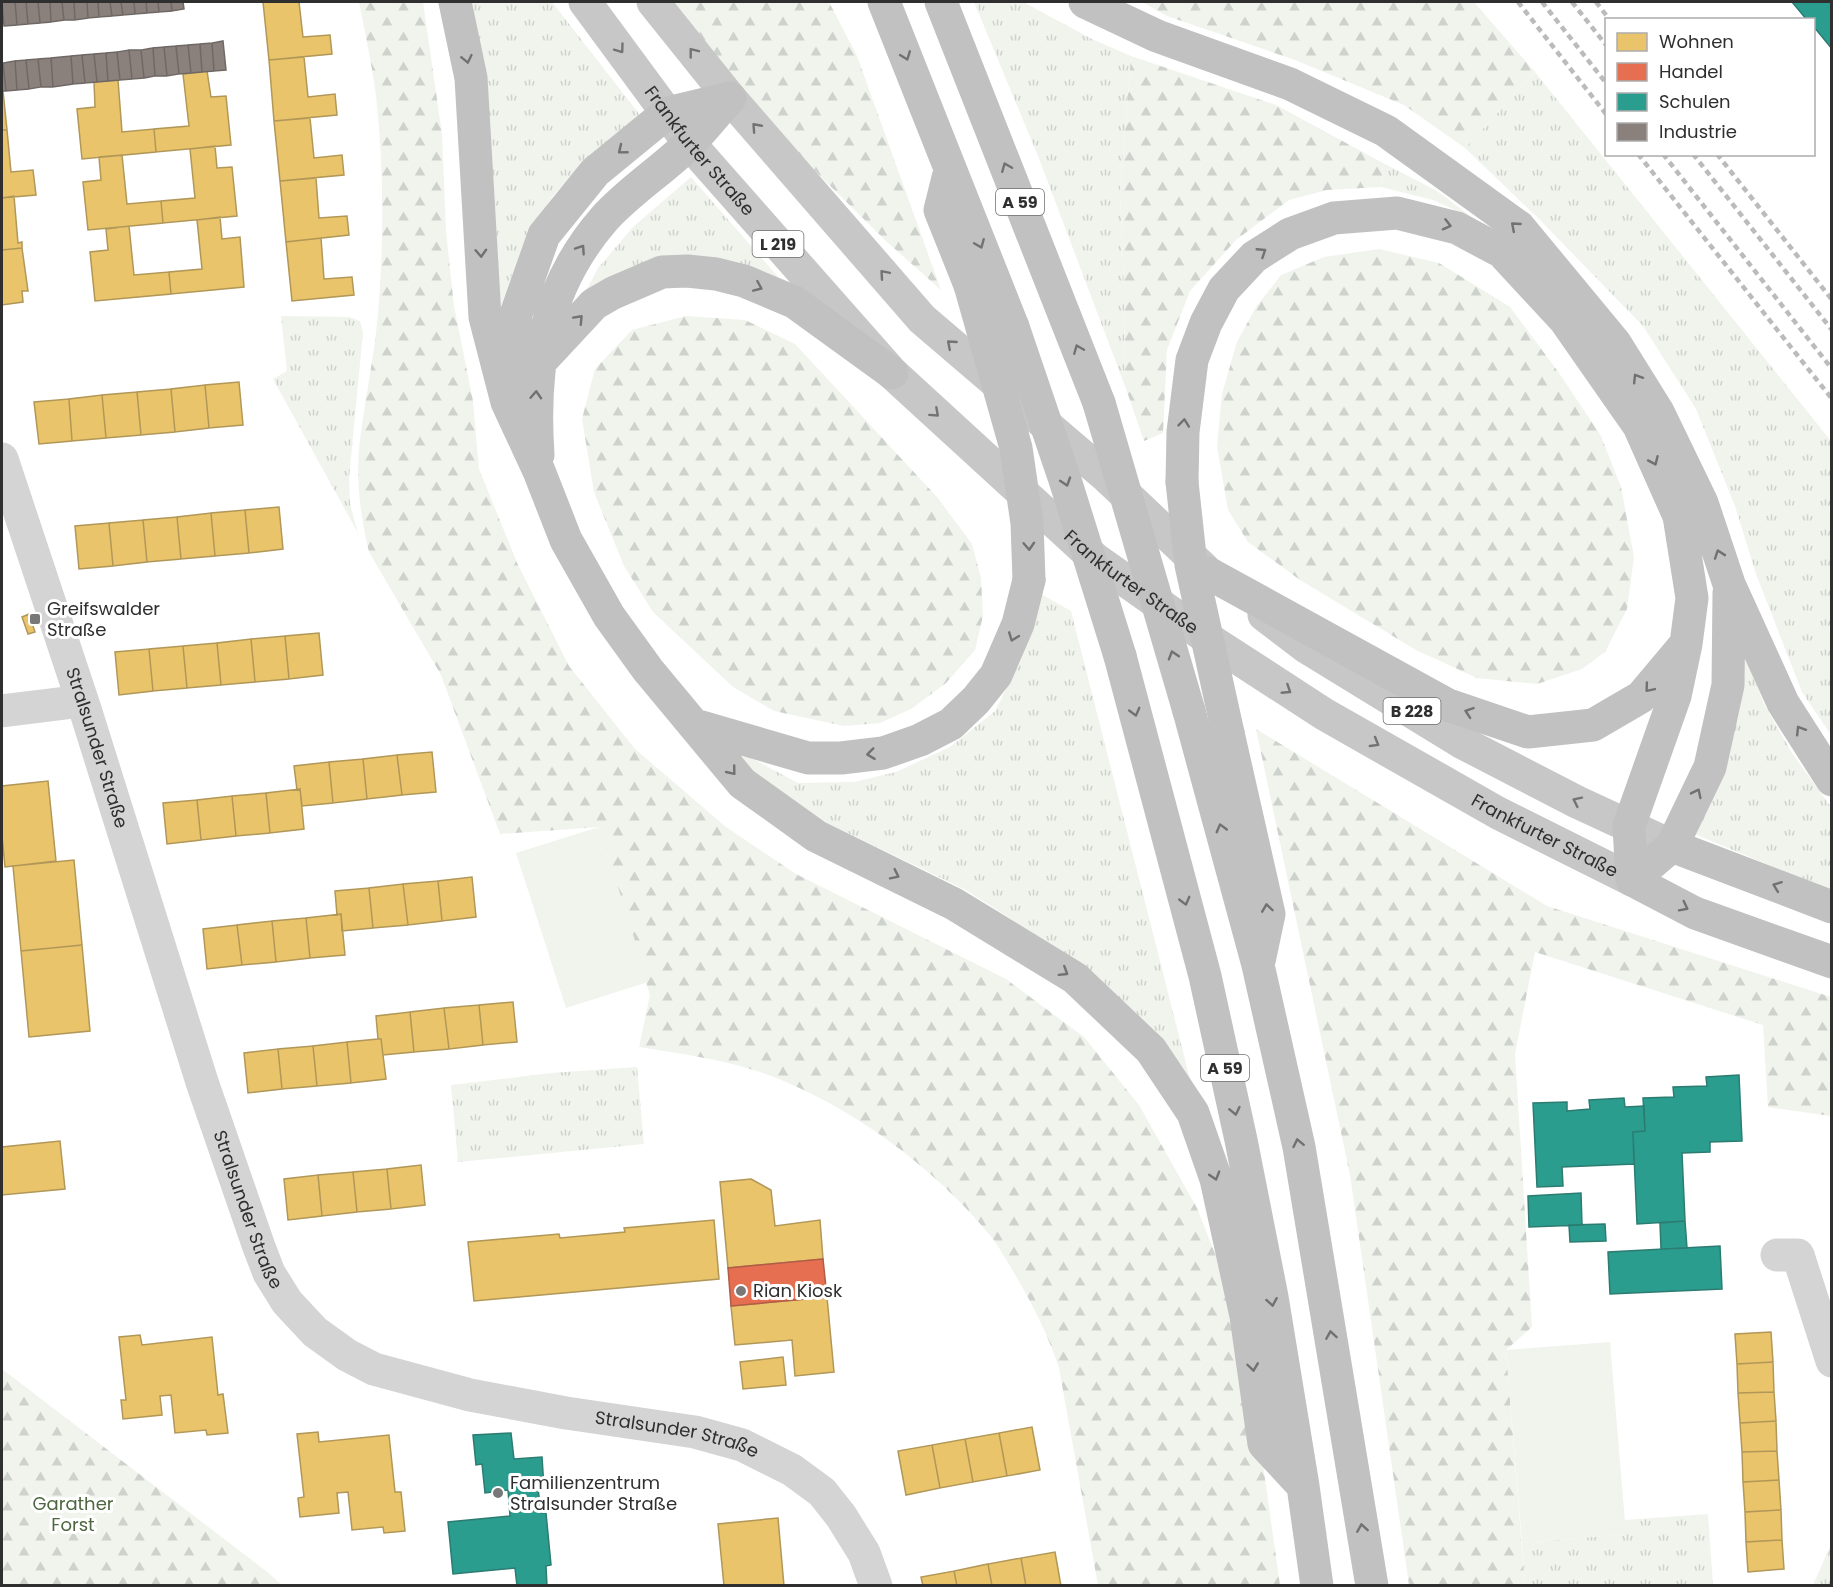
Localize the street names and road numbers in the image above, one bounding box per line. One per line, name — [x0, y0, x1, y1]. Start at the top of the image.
street label: Frankfurter Straße — [639, 81, 761, 221]
road number: A 59 — [996, 189, 1044, 215]
road number: L 219 — [752, 231, 804, 257]
street label: Frankfurter Straße — [1059, 524, 1203, 640]
street label: Stralsunder Straße — [60, 664, 135, 831]
road number: B 228 — [1384, 698, 1440, 724]
street label: Frankfurter Straße — [1467, 787, 1623, 883]
road number: A 59 — [1201, 1055, 1249, 1081]
street label: Stralsunder Straße — [208, 1127, 289, 1294]
street label: Stralsunder Straße — [593, 1404, 764, 1464]

